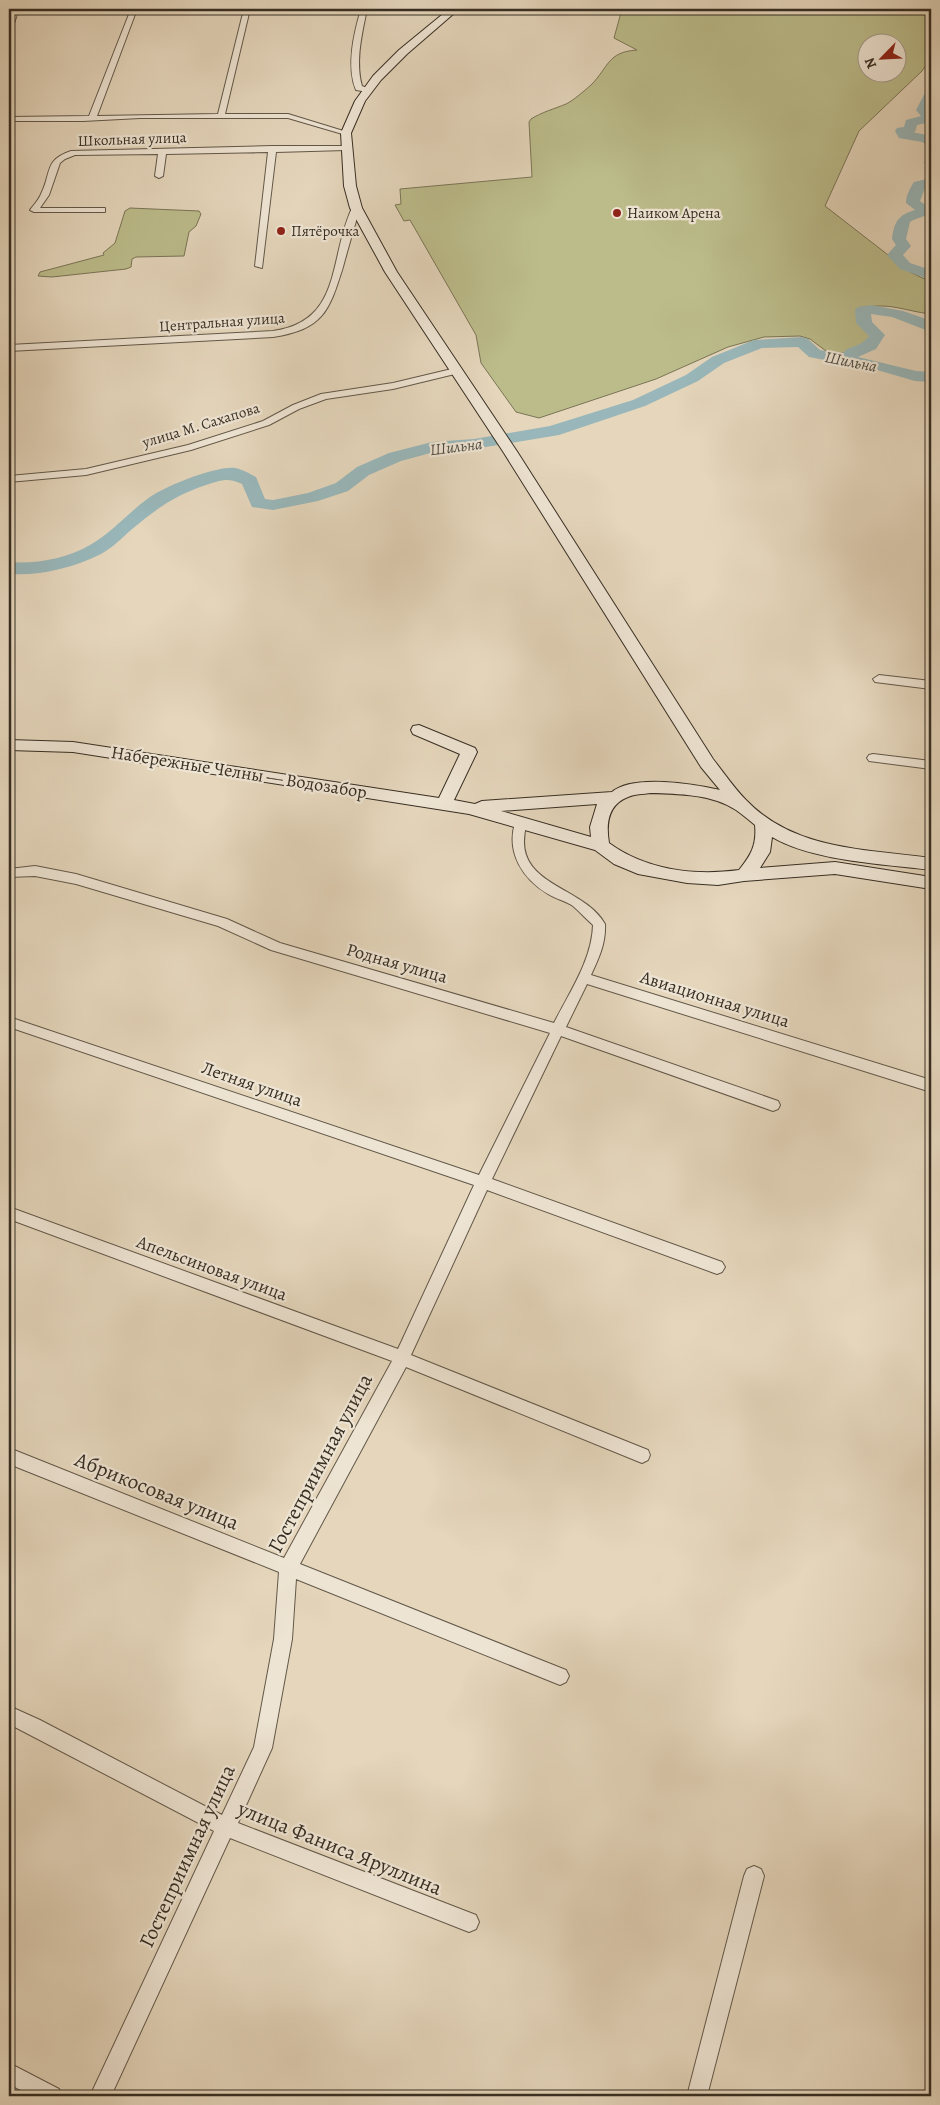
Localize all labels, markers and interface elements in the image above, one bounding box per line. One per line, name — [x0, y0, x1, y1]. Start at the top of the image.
north arrow — [858, 32, 908, 82]
text: N — [860, 55, 881, 72]
street label: Школьная улица — [77, 127, 187, 151]
place label: Наиком Арена — [627, 203, 721, 223]
marker: Наиком Арена — [611, 207, 623, 219]
place label: Пятёрочка — [291, 221, 360, 241]
marker: Пятёрочка — [275, 225, 287, 237]
street label: Центральная улица — [159, 308, 286, 336]
water label: Шильна — [823, 346, 879, 378]
street label: улица М. Сахапова — [139, 398, 262, 453]
water label: Шильна — [429, 433, 484, 461]
street label: Набережные Челны — Водозабор — [109, 740, 369, 804]
street label: Родная улица — [344, 937, 451, 989]
street label: Авиационная улица — [637, 965, 793, 1033]
street label: Летняя улица — [198, 1056, 306, 1113]
street label: Апельсиновая улица — [133, 1229, 291, 1307]
street label: Гостеприимная улица — [261, 1368, 379, 1557]
street label: Абрикосовая улица — [70, 1445, 243, 1537]
street label: Гостеприимная улица — [132, 1760, 242, 1952]
street label: улица Фаниса Яруллина — [233, 1794, 446, 1902]

